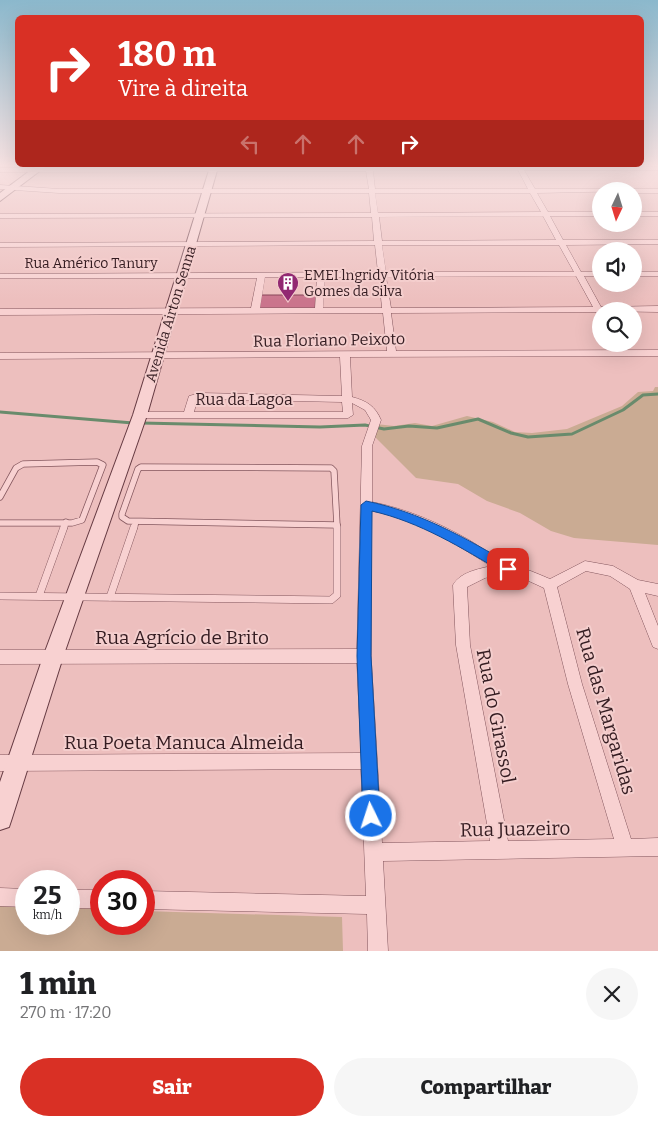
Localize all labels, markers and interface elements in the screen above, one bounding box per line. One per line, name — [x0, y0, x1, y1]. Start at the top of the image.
text: 180 m — [118, 33, 216, 75]
icon: right — [35, 35, 100, 100]
text: Vire à direita — [118, 75, 248, 102]
icon: left — [236, 130, 264, 158]
icon: ahead — [289, 130, 317, 158]
icon: ahead — [342, 130, 370, 158]
icon: right — [395, 130, 423, 158]
north arrow — [592, 182, 642, 232]
map controls — [592, 182, 642, 352]
button: sound — [592, 242, 642, 292]
street label: Avenida Airton Senna — [142, 244, 200, 384]
street label: Rua Américo Tanury — [24, 255, 158, 272]
place label: EMEI lngridy Vitória Gomes da Silva — [304, 267, 435, 300]
building icon: EMEI lngridy Vitória Gomes da Silva — [276, 271, 300, 302]
button: search — [592, 302, 642, 352]
street label: Rua Floriano Peixoto — [253, 329, 405, 351]
street label: Rua da Lagoa — [195, 390, 293, 409]
pin — [487, 548, 529, 590]
icon: arrive — [494, 555, 522, 583]
street label: Rua das Margaridas — [571, 625, 641, 797]
street label: Rua Agrício de Brito — [95, 626, 269, 649]
street label: Rua do Girassol — [472, 647, 520, 785]
street label: Rua Poeta Manuca Almeida — [64, 731, 305, 754]
position arrow — [344, 789, 396, 841]
street label: Rua Juazeiro — [460, 817, 570, 841]
speed limit sign: 30 — [90, 870, 155, 935]
text: 25 — [34, 881, 61, 911]
text: km/h — [33, 908, 62, 922]
text: 1 min — [20, 966, 96, 1002]
button: close — [586, 968, 638, 1020]
text: 270 m · 17:20 — [20, 1003, 111, 1022]
button: Sair — [20, 1058, 324, 1116]
button: Compartilhar — [334, 1058, 638, 1116]

